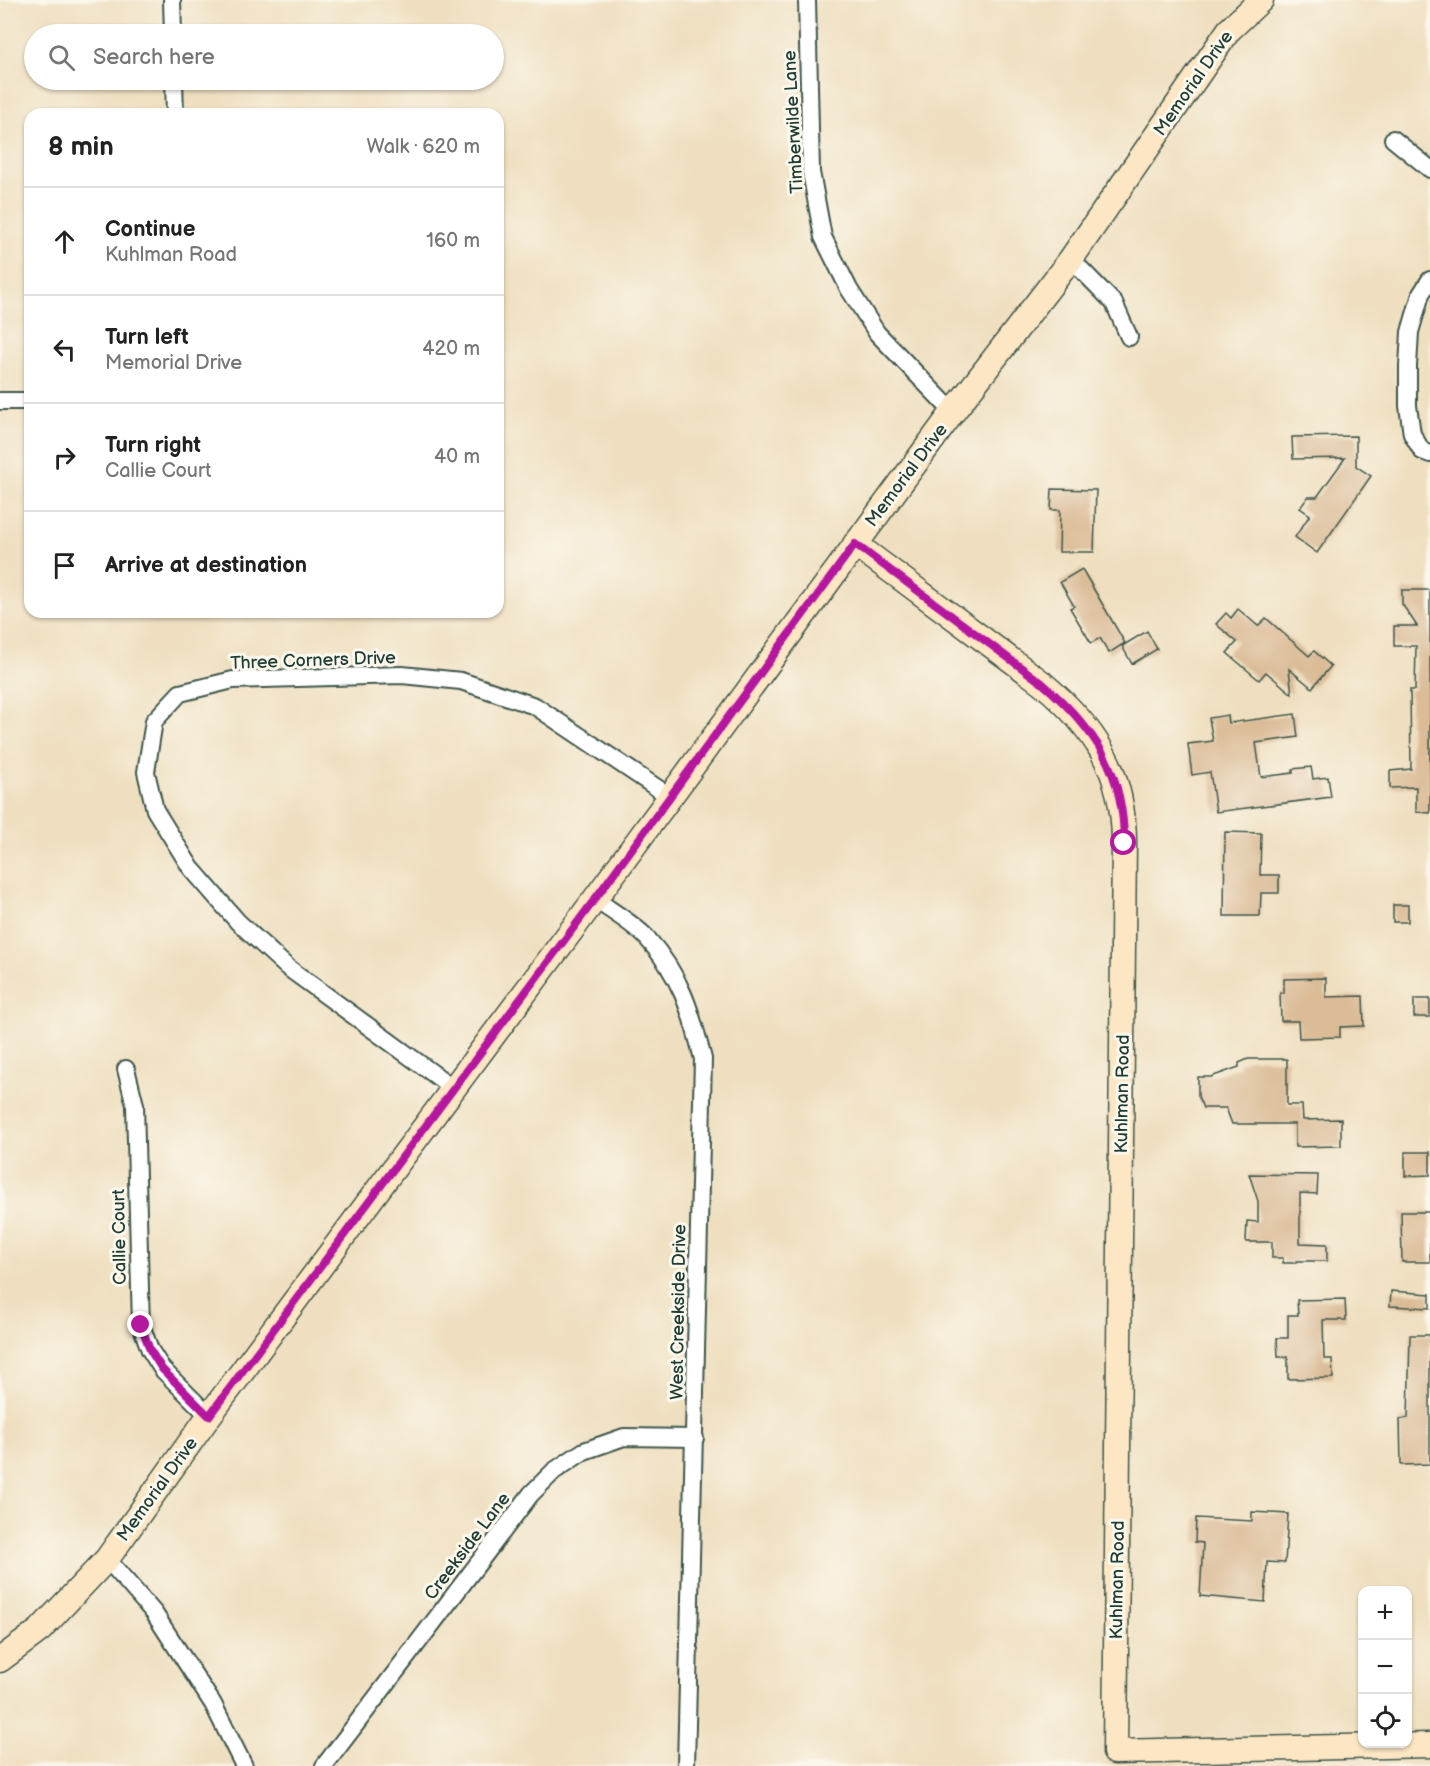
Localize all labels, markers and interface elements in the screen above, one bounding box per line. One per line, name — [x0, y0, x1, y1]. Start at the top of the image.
search box — [24, 24, 504, 90]
street label: Memorial Drive — [1149, 26, 1238, 140]
icon: search — [45, 41, 78, 74]
text: Search here — [93, 44, 215, 71]
street label: Timberwilde Lane — [779, 49, 808, 194]
text: 8 min — [48, 132, 114, 163]
text: Walk · 620 m — [367, 135, 480, 159]
text: Continue — [105, 216, 195, 243]
icon: ahead — [48, 225, 81, 258]
text: 160 m — [426, 229, 480, 253]
text: Kuhlman Road — [105, 243, 237, 267]
text: Turn left — [105, 324, 189, 351]
icon: left — [48, 333, 81, 366]
text: 420 m — [422, 337, 480, 361]
text: Memorial Drive — [105, 351, 242, 375]
street label: Memorial Drive — [861, 419, 952, 531]
text: Turn right — [105, 432, 201, 459]
icon: right — [48, 441, 81, 474]
text: 40 m — [434, 445, 480, 469]
text: Callie Court — [105, 459, 212, 483]
icon: arrive — [48, 549, 81, 582]
text: Arrive at destination — [105, 552, 307, 579]
street label: Three Corners Drive — [230, 647, 396, 674]
route start — [1110, 829, 1136, 855]
street label: Kuhlman Road — [1111, 1034, 1134, 1154]
street label: Callie Court — [108, 1188, 131, 1285]
street label: West Creekside Drive — [666, 1224, 691, 1400]
route end — [127, 1311, 153, 1337]
street label: Memorial Drive — [113, 1433, 202, 1545]
street label: Creekside Lane — [420, 1488, 515, 1604]
street label: Kuhlman Road — [1106, 1520, 1129, 1640]
map controls — [1358, 1586, 1412, 1748]
button: + — [1358, 1586, 1412, 1640]
button: − — [1358, 1640, 1412, 1694]
button: locate — [1358, 1694, 1412, 1748]

